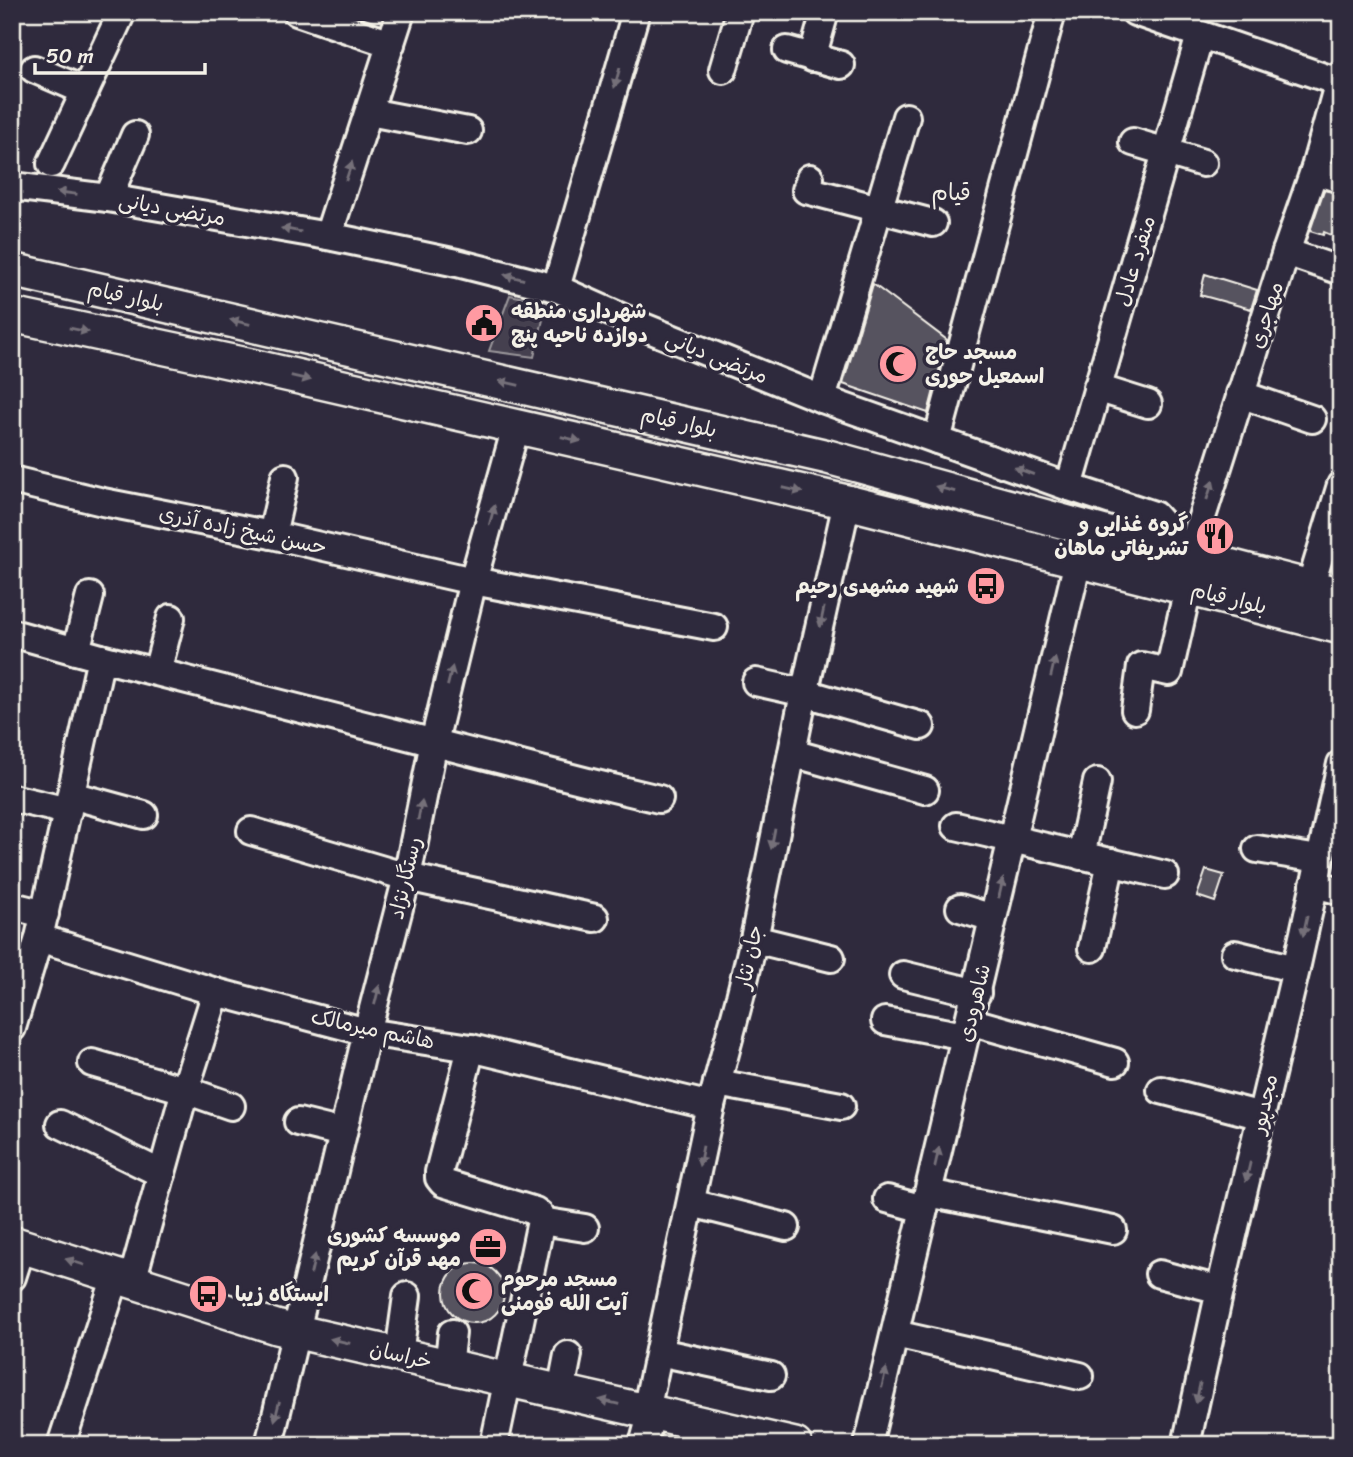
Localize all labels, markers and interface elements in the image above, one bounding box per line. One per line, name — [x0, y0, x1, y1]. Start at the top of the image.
scale bar — [35, 32, 205, 76]
text: 50 m — [46, 37, 94, 75]
one-way arrow — [611, 68, 621, 89]
one-way arrow — [345, 161, 355, 182]
district label: قیام — [931, 172, 971, 213]
street label: مرتضی دیانی — [116, 181, 228, 237]
one-way arrow — [56, 187, 78, 198]
street label: منفرد عادل — [1103, 211, 1167, 311]
one-way arrow — [280, 224, 302, 235]
street label: بلوار قیام — [84, 269, 168, 323]
one-way arrow — [503, 271, 525, 282]
street label: مهاجری — [1237, 276, 1295, 354]
place label: شهرداری منطقه دوازده ناحیه پنج — [511, 292, 648, 354]
public building icon: شهرداری منطقه دوازده ناحیه پنج — [463, 302, 505, 344]
one-way arrow — [229, 316, 251, 327]
street label: مرتضی دیانی — [660, 319, 774, 395]
one-way arrow — [68, 324, 90, 335]
place label: مسجد حاج اسمعیل حوری — [925, 333, 1044, 395]
mosque icon: مسجد حاج اسمعیل حوری — [877, 343, 919, 385]
one-way arrow — [290, 373, 312, 384]
one-way arrow — [498, 378, 520, 389]
street label: بلوار قیام — [637, 395, 721, 449]
one-way arrow — [560, 434, 582, 445]
one-way arrow — [1013, 465, 1034, 476]
one-way arrow — [1205, 479, 1216, 500]
one-way arrow — [934, 483, 955, 493]
one-way arrow — [782, 485, 804, 496]
street label: حسن شیخ زاده آذری — [156, 494, 330, 566]
one-way arrow — [487, 505, 497, 526]
place label: گروه غذایی و تشریفاتی ماهان — [1054, 505, 1189, 567]
restaurant icon: گروه غذایی و تشریفاتی ماهان — [1194, 515, 1236, 557]
bus stop icon: شهید مشهدی رحیم — [965, 565, 1007, 607]
place label: شهید مشهدی رحیم — [795, 567, 959, 605]
street label: بلوار قیام — [1187, 570, 1271, 626]
one-way arrow — [816, 606, 827, 628]
one-way arrow — [1048, 656, 1059, 678]
one-way arrow — [445, 665, 456, 687]
one-way arrow — [415, 799, 426, 821]
one-way arrow — [768, 828, 779, 850]
street label: رستگارنژاد — [377, 833, 433, 923]
one-way arrow — [995, 877, 1006, 899]
one-way arrow — [1299, 915, 1310, 937]
street label: جان نثار — [723, 921, 774, 995]
street label: شاهرودی — [946, 960, 1002, 1046]
one-way arrow — [372, 984, 383, 1006]
street label: هاشم میرمالک — [308, 997, 438, 1061]
street label: مجدپور — [1238, 1070, 1289, 1140]
one-way arrow — [695, 1145, 706, 1167]
one-way arrow — [932, 1146, 943, 1168]
one-way arrow — [1243, 1161, 1254, 1183]
place label: موسسه کشوری مهد قرآن کریم — [327, 1216, 461, 1278]
office icon: موسسه کشوری مهد قرآن کریم — [467, 1226, 509, 1268]
one-way arrow — [307, 1253, 318, 1275]
one-way arrow — [64, 1257, 85, 1267]
place label: مسجد مرحوم آیت الله فومنی — [501, 1260, 629, 1322]
mosque icon: مسجد مرحوم آیت الله فومنی — [453, 1270, 495, 1312]
bus stop icon: ایستگاه زیبا — [187, 1273, 229, 1315]
place label: ایستگاه زیبا — [235, 1275, 329, 1313]
street label: خراسان — [366, 1329, 436, 1381]
one-way arrow — [329, 1335, 351, 1346]
one-way arrow — [879, 1367, 890, 1389]
one-way arrow — [1192, 1382, 1203, 1404]
one-way arrow — [598, 1397, 620, 1408]
one-way arrow — [271, 1400, 282, 1422]

